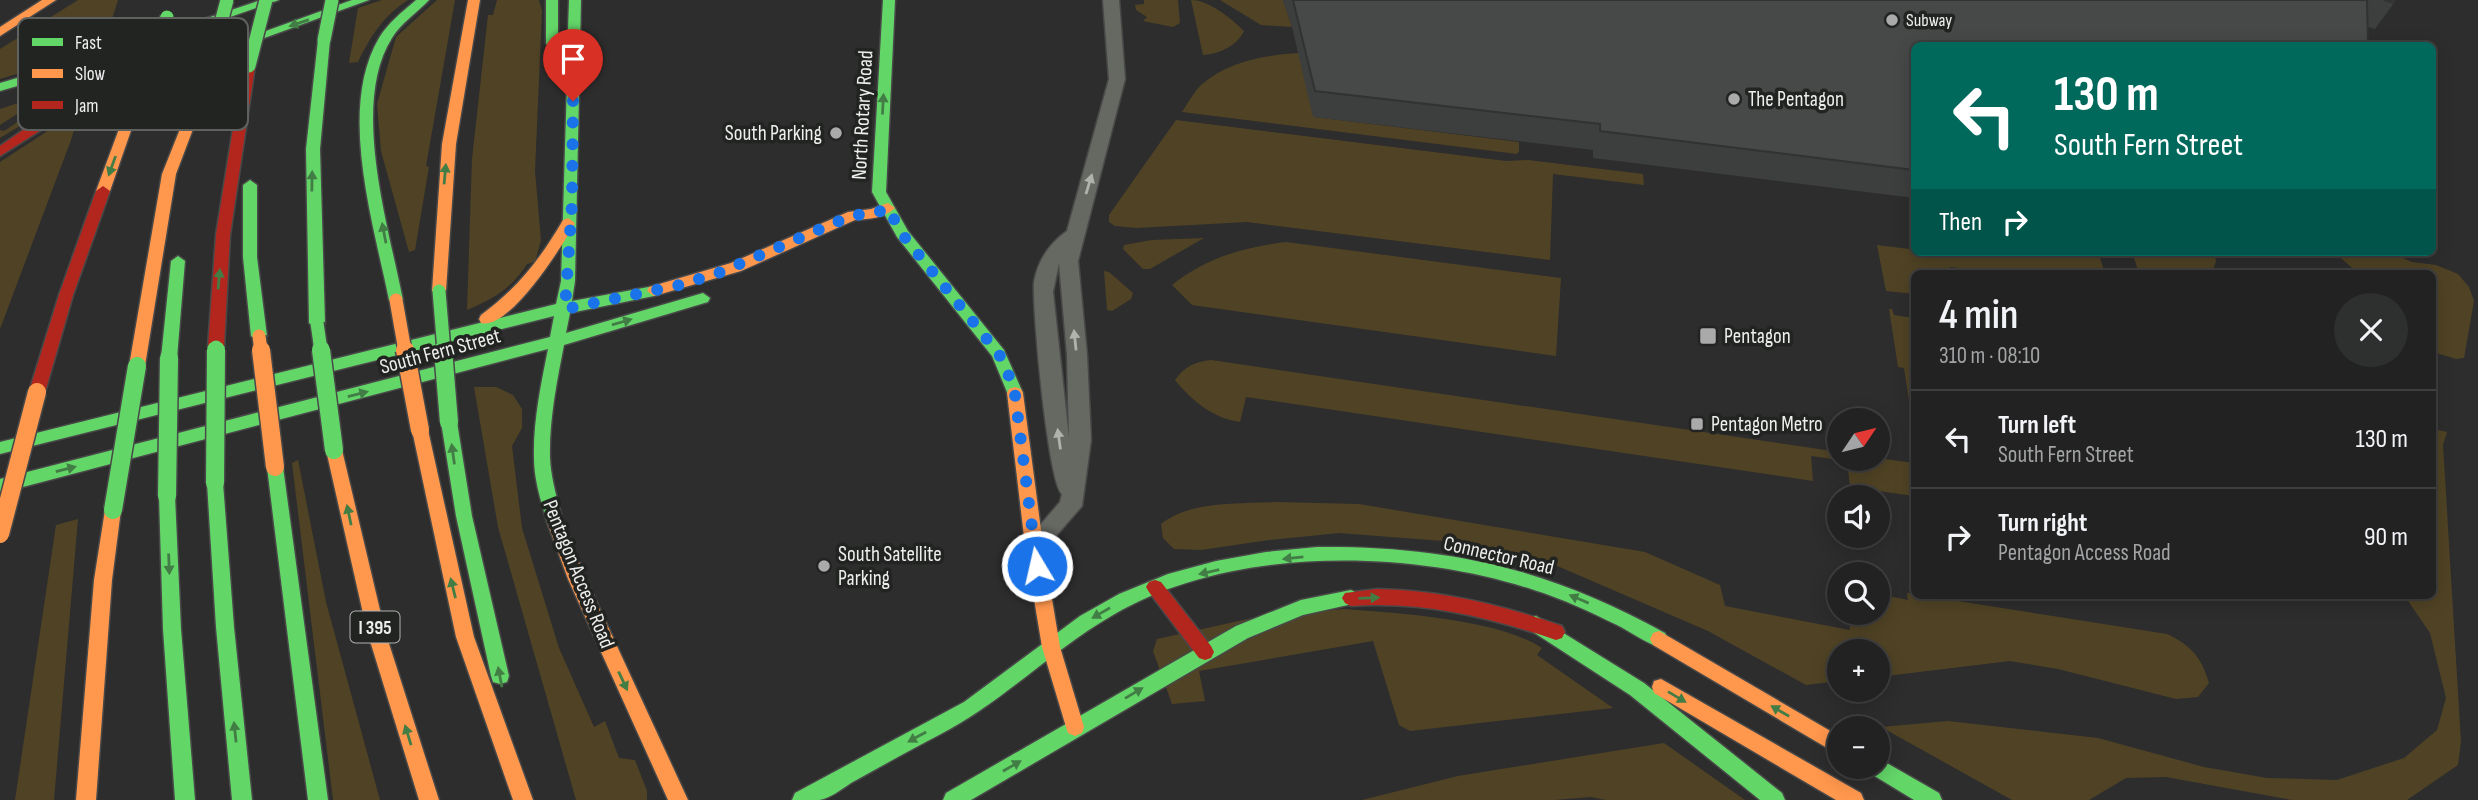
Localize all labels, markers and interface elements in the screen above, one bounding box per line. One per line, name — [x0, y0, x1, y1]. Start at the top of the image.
place label: Subway — [1906, 10, 1952, 31]
marker: Subway — [1884, 12, 1900, 28]
legend — [18, 18, 248, 130]
one-way arrow — [288, 18, 309, 29]
pin — [543, 29, 603, 101]
text: Fast — [75, 32, 102, 55]
icon: arrive — [554, 40, 592, 78]
street label: North Rotary Road — [847, 50, 878, 180]
text: Slow — [75, 63, 105, 86]
text: 130 m — [2054, 66, 2159, 125]
icon: left — [1939, 70, 2030, 161]
place label: The Pentagon — [1748, 87, 1844, 112]
marker: The Pentagon — [1726, 91, 1742, 107]
one-way arrow — [877, 92, 888, 114]
text: Jam — [74, 95, 98, 118]
place label: South Parking — [725, 121, 822, 146]
marker: South Parking — [828, 125, 844, 141]
text: South Fern Street — [2054, 126, 2243, 165]
one-way arrow — [106, 156, 117, 177]
one-way arrow — [439, 163, 450, 185]
one-way arrow — [307, 170, 318, 192]
one-way arrow — [1084, 174, 1094, 195]
icon: right — [1996, 203, 2034, 241]
text: Then — [1939, 207, 1982, 238]
one-way arrow — [378, 222, 389, 244]
one-way arrow — [214, 267, 225, 289]
text: 4 min — [1939, 290, 2018, 341]
button: close — [2334, 293, 2408, 367]
one-way arrow — [612, 317, 633, 327]
street label: South Fern Street — [377, 323, 503, 380]
place label: Pentagon — [1724, 324, 1791, 349]
marker: Pentagon — [1698, 326, 1718, 346]
one-way arrow — [1069, 329, 1080, 351]
text: 310 m · 08:10 — [1939, 342, 2040, 370]
one-way arrow — [347, 388, 369, 399]
north arrow — [1827, 408, 1890, 471]
map controls — [1827, 408, 1890, 779]
text: Turn left — [1998, 410, 2076, 441]
place label: Pentagon Metro — [1711, 412, 1823, 437]
marker: Pentagon Metro — [1689, 416, 1705, 432]
icon: left — [1939, 420, 1977, 458]
text: 130 m — [2356, 424, 2408, 455]
one-way arrow — [1053, 428, 1064, 450]
text: South Fern Street — [1998, 441, 2134, 469]
one-way arrow — [448, 443, 459, 465]
one-way arrow — [55, 463, 77, 474]
button: sound — [1827, 485, 1890, 548]
street label: Pentagon Access Road — [537, 496, 620, 652]
one-way arrow — [343, 504, 354, 526]
text: Turn right — [1998, 508, 2087, 539]
icon: right — [1939, 518, 1977, 556]
text: 90 m — [2364, 522, 2408, 553]
position arrow — [1000, 529, 1074, 603]
street label: Connector Road — [1441, 531, 1557, 580]
text: Pentagon Access Road — [1998, 539, 2171, 567]
place label: South Satellite Parking — [838, 542, 942, 591]
one-way arrow — [163, 553, 174, 575]
one-way arrow — [1282, 553, 1304, 564]
marker: South Satellite Parking — [816, 558, 832, 574]
button: search — [1827, 562, 1890, 625]
one-way arrow — [1198, 567, 1220, 578]
one-way arrow — [447, 577, 458, 599]
one-way arrow — [1358, 593, 1380, 604]
one-way arrow — [1569, 594, 1590, 605]
one-way arrow — [1091, 607, 1111, 619]
road number: I 395 — [350, 612, 400, 642]
button: + — [1827, 639, 1890, 702]
one-way arrow — [494, 666, 505, 688]
one-way arrow — [618, 671, 629, 691]
one-way arrow — [1125, 687, 1144, 699]
one-way arrow — [1668, 691, 1687, 704]
one-way arrow — [1771, 705, 1790, 717]
button: − — [1827, 716, 1890, 779]
one-way arrow — [229, 721, 240, 743]
one-way arrow — [402, 724, 413, 745]
one-way arrow — [907, 731, 927, 743]
one-way arrow — [1002, 760, 1021, 772]

